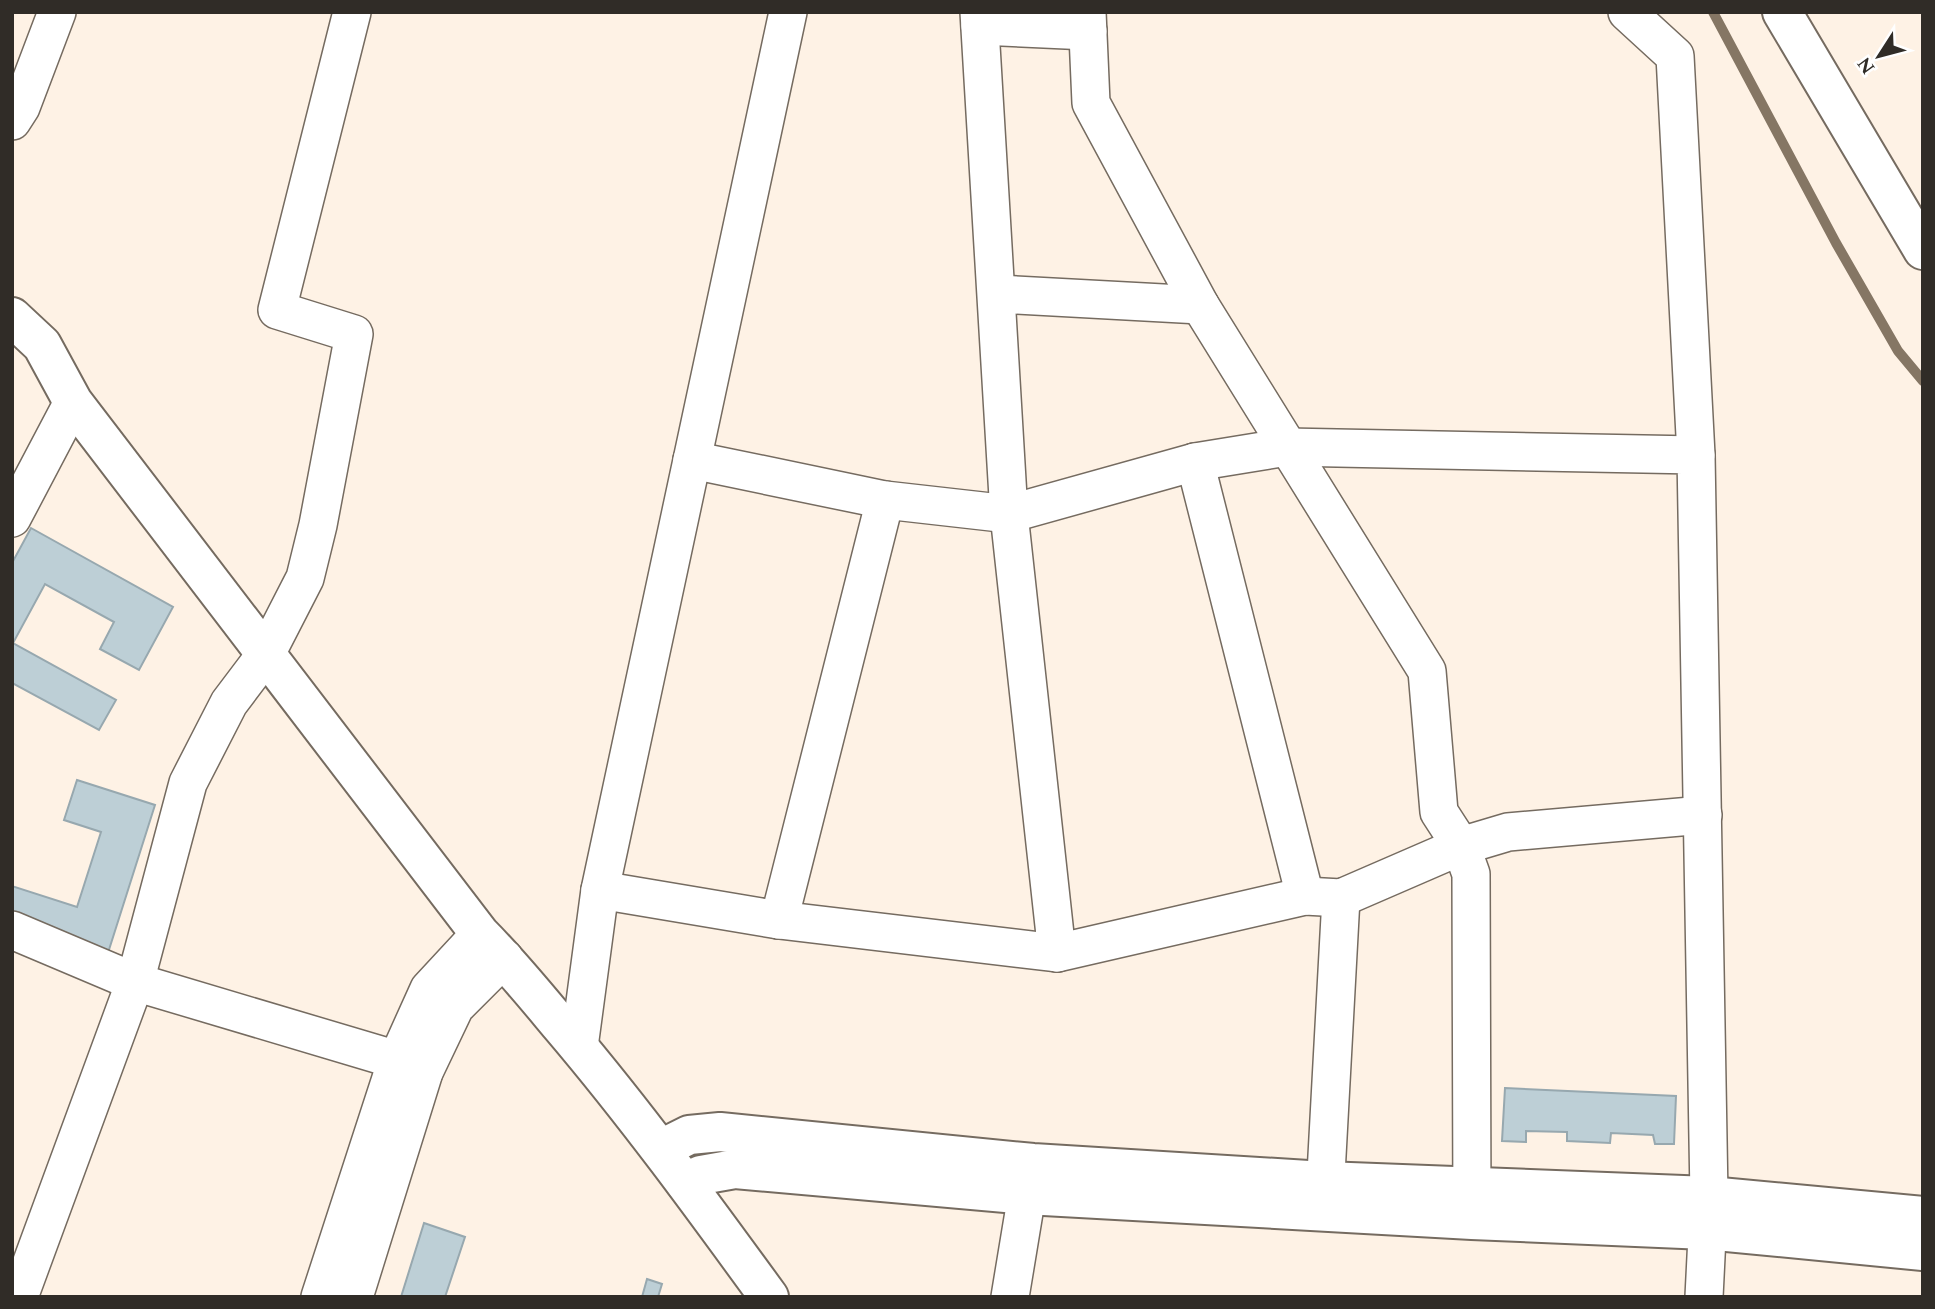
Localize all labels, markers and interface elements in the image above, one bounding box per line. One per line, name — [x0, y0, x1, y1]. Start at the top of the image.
north arrow — [1844, 21, 1914, 91]
text: N — [1850, 50, 1883, 80]

